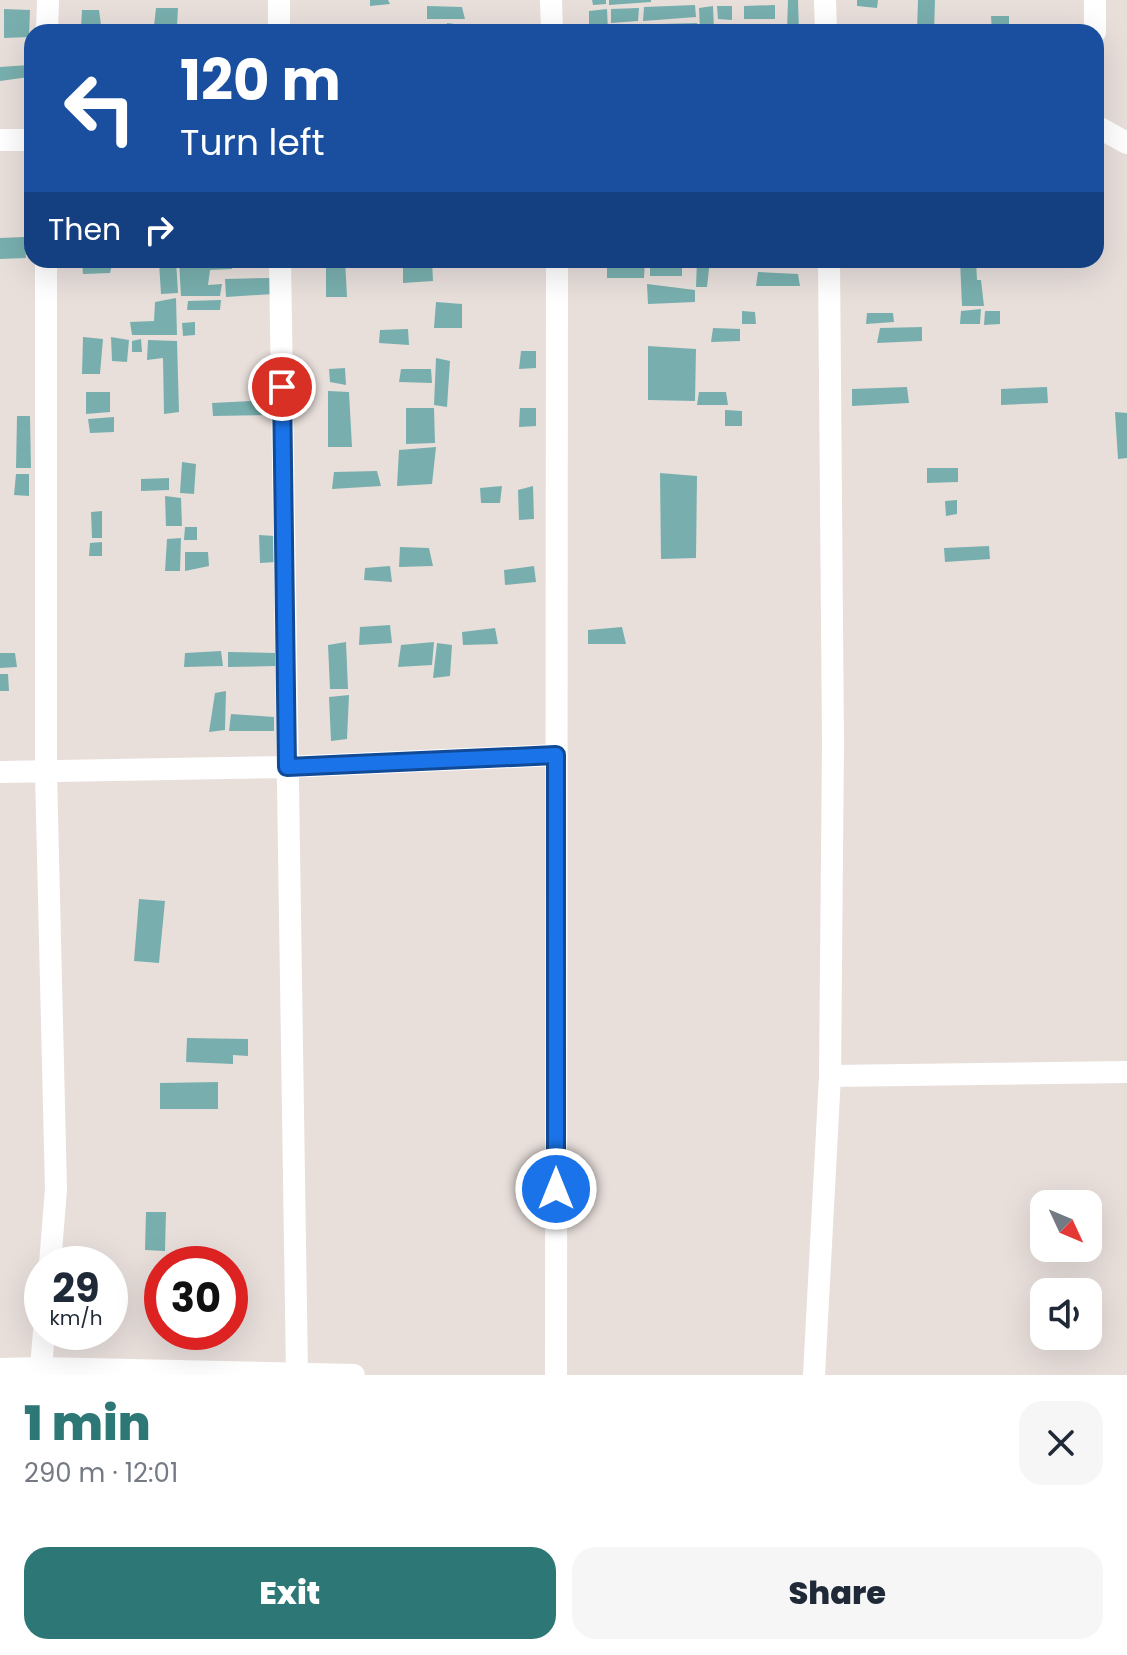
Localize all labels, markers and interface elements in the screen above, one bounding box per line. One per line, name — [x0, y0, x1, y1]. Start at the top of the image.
text: 120 m — [180, 41, 341, 120]
icon: left — [48, 56, 152, 160]
text: Turn left — [180, 117, 325, 168]
text: Then — [48, 208, 121, 251]
icon: right — [137, 208, 181, 252]
pin — [248, 353, 316, 421]
icon: arrive — [260, 365, 304, 409]
position arrow — [514, 1147, 598, 1231]
north arrow — [1030, 1190, 1102, 1262]
map controls — [1030, 1190, 1102, 1350]
speed limit sign: 30 — [144, 1246, 248, 1350]
text: 29 — [52, 1260, 100, 1316]
button: sound — [1030, 1278, 1102, 1350]
text: km/h — [49, 1304, 103, 1332]
text: 1 min — [24, 1390, 151, 1457]
button: close — [1019, 1401, 1103, 1485]
text: 290 m · 12:01 — [24, 1455, 178, 1491]
button: Exit — [24, 1547, 556, 1639]
button: Share — [572, 1547, 1103, 1639]

